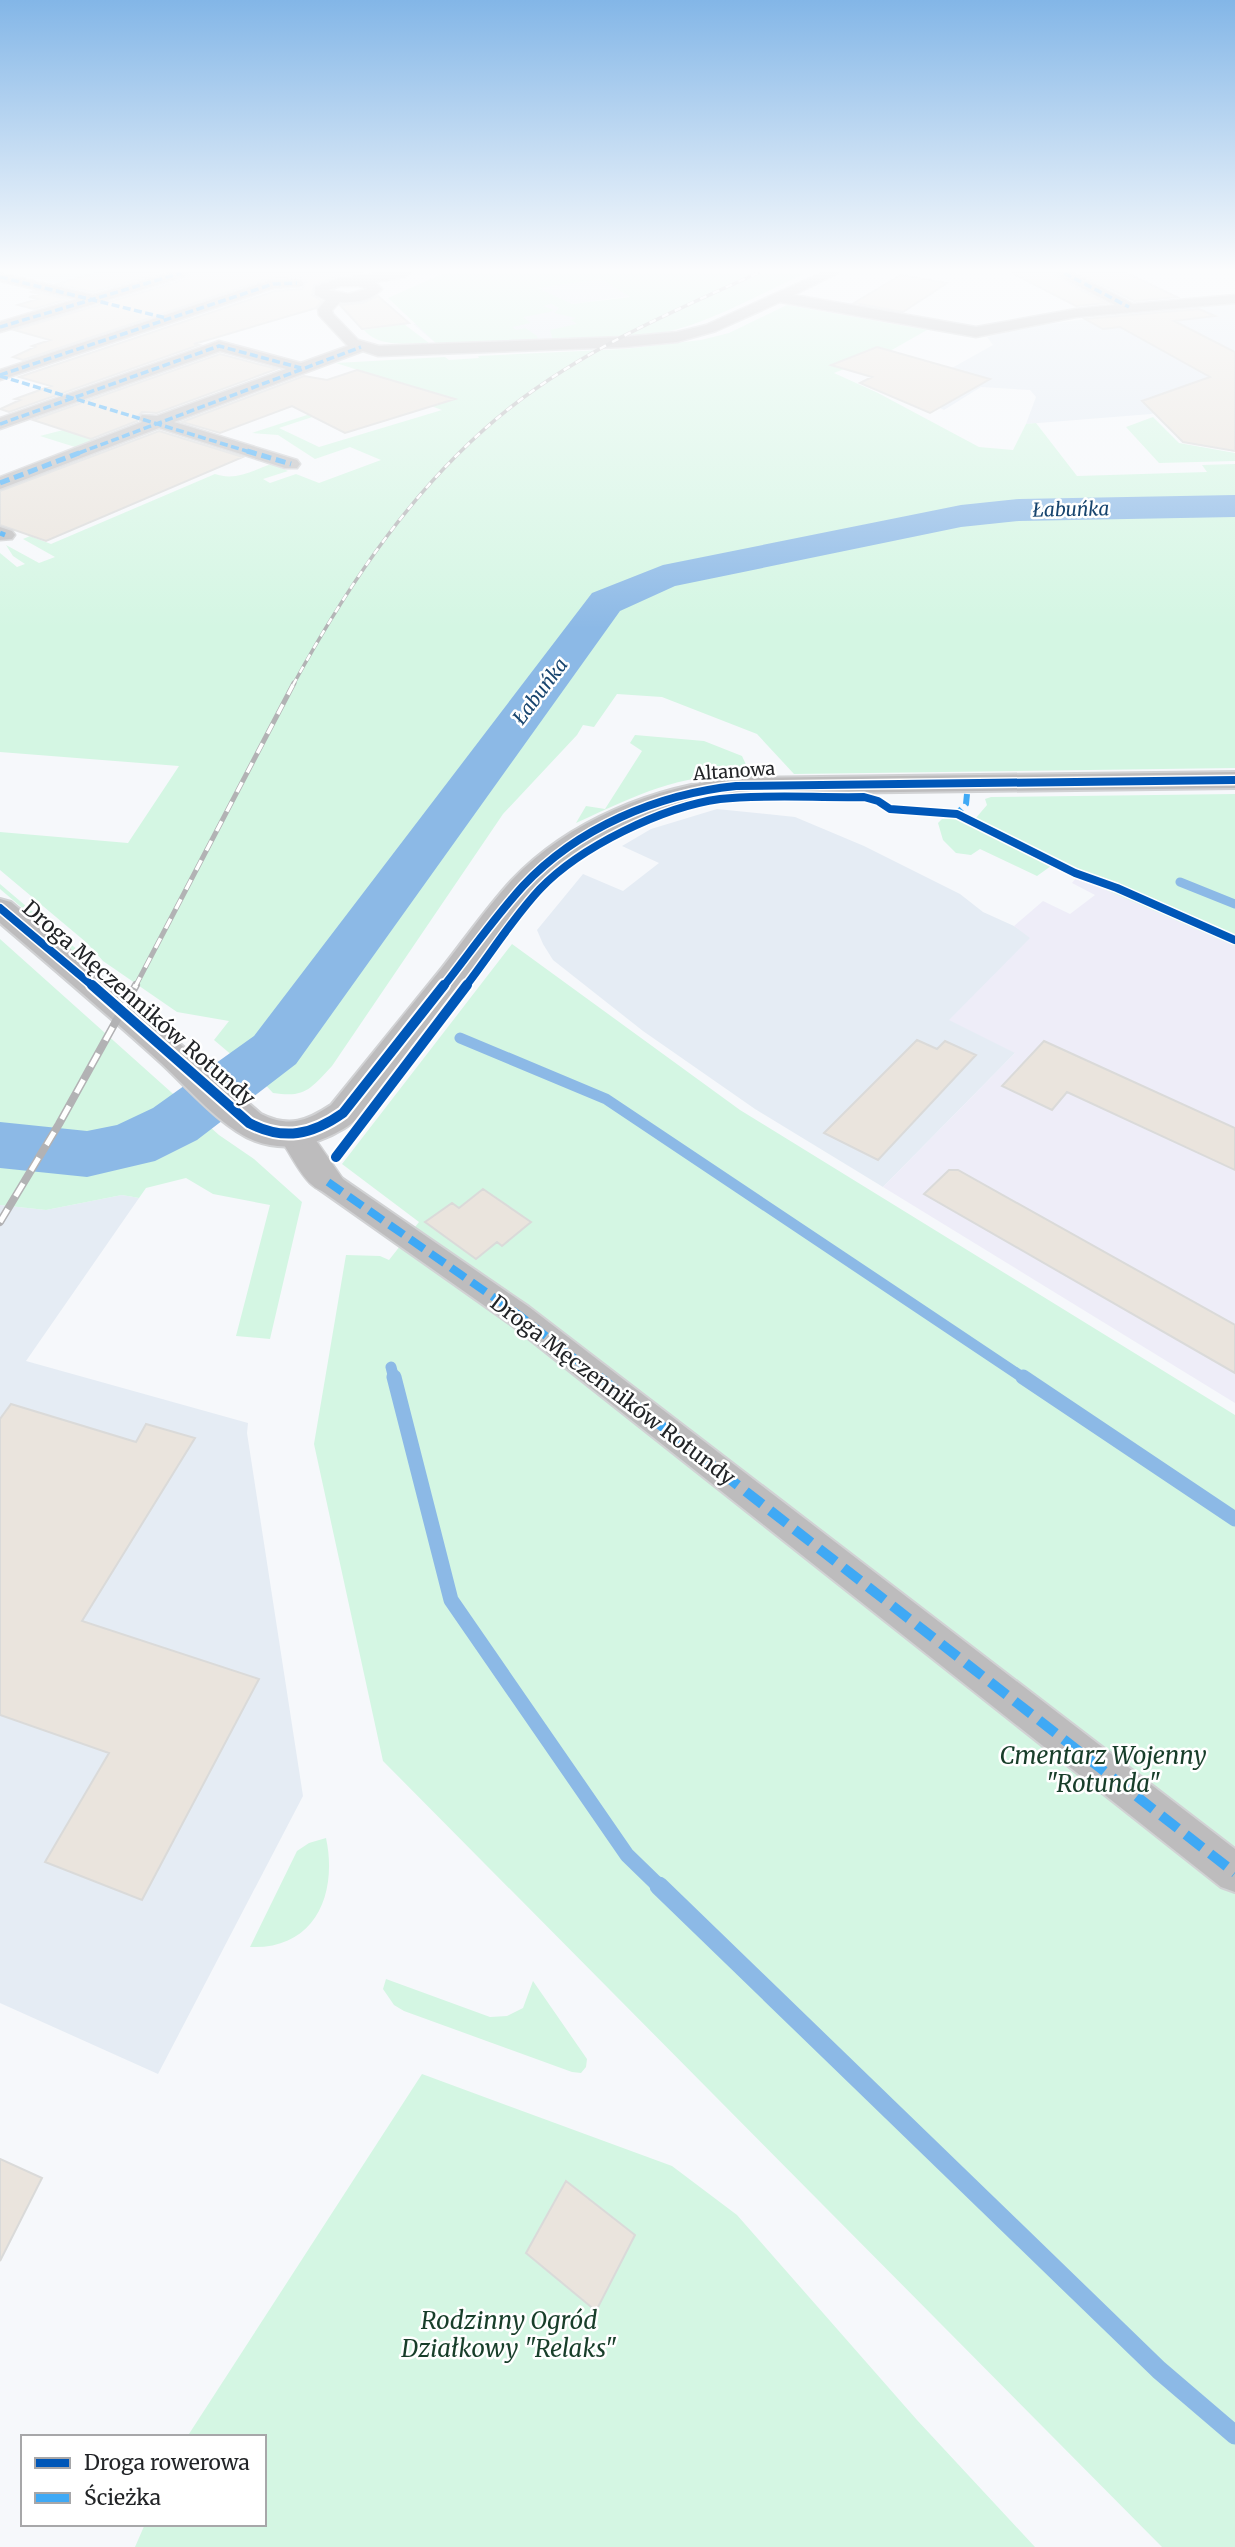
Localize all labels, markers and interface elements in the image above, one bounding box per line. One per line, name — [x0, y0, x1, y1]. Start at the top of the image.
water label: Łabuńka — [1032, 496, 1110, 522]
water label: Łabuńka — [507, 653, 573, 729]
street label: Altanowa — [691, 757, 776, 785]
street label: Droga Męczenników Rotundy — [17, 894, 262, 1112]
street label: Droga Męczenników Rotundy — [485, 1289, 741, 1491]
park label: Cmentarz Wojenny "Rotunda" — [999, 1740, 1207, 1799]
park label: Rodzinny Ogród Działkowy "Relaks" — [400, 2305, 617, 2364]
legend — [21, 2435, 266, 2526]
text: Droga rowerowa — [84, 2449, 250, 2476]
text: Ścieżka — [84, 2484, 161, 2511]

